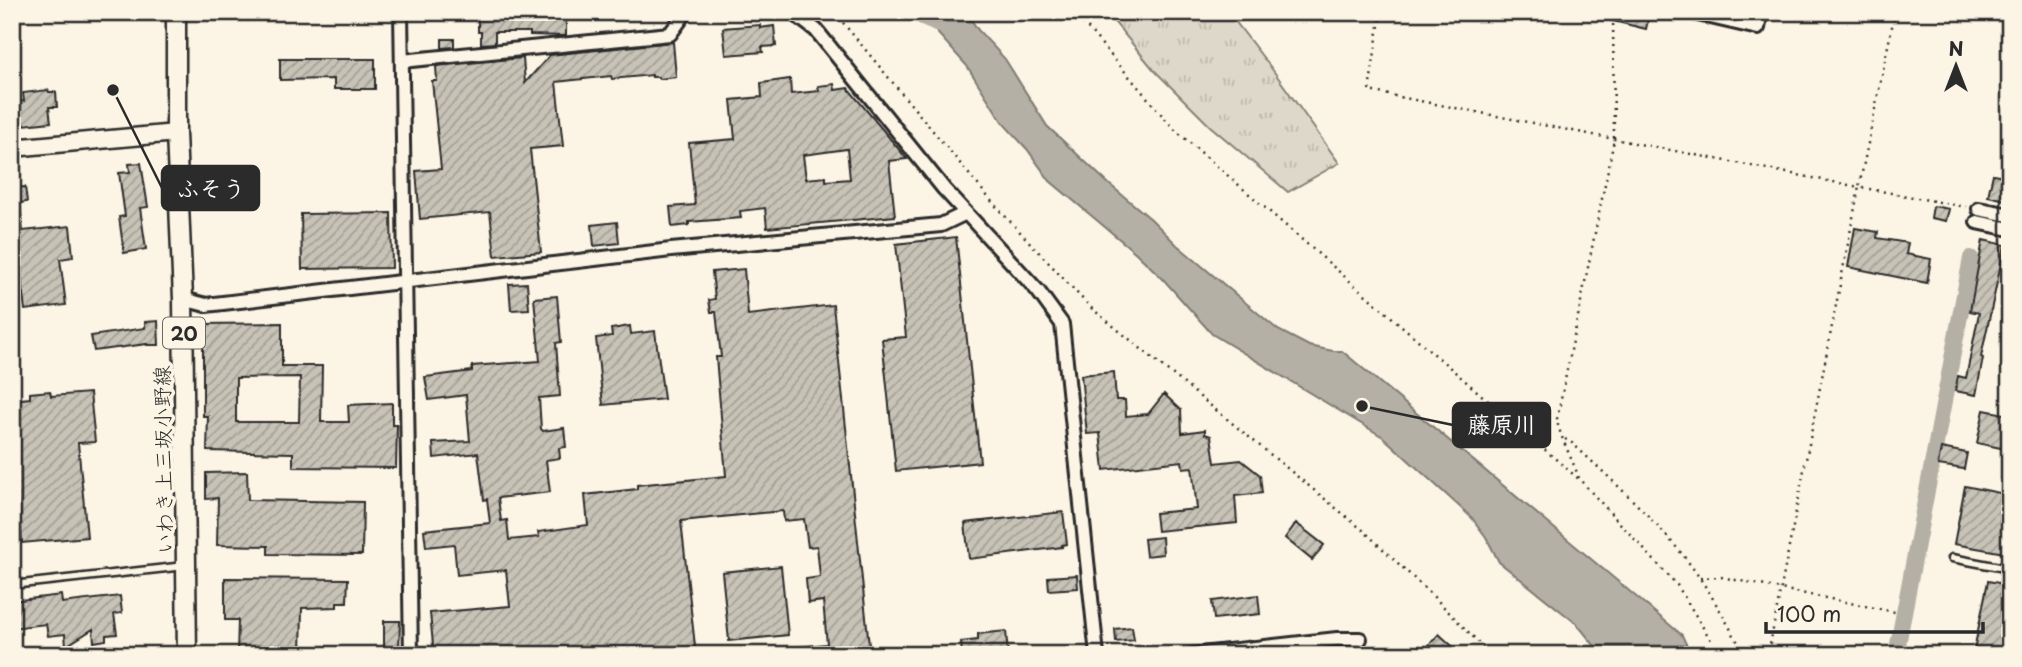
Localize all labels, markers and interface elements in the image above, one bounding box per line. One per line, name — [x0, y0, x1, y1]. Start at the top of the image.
north arrow — [1920, 32, 1990, 102]
text: N — [1948, 34, 1964, 62]
callout: ふそう — [162, 166, 259, 210]
text: ふそう — [177, 170, 246, 205]
road number: 20 — [163, 318, 205, 348]
street label: いわき上三坂小野線 — [144, 365, 180, 555]
callout: 藤原川 — [1453, 403, 1550, 447]
text: 藤原川 — [1468, 406, 1537, 441]
scale bar — [1766, 590, 1983, 634]
text: 100 m — [1777, 597, 1841, 629]

